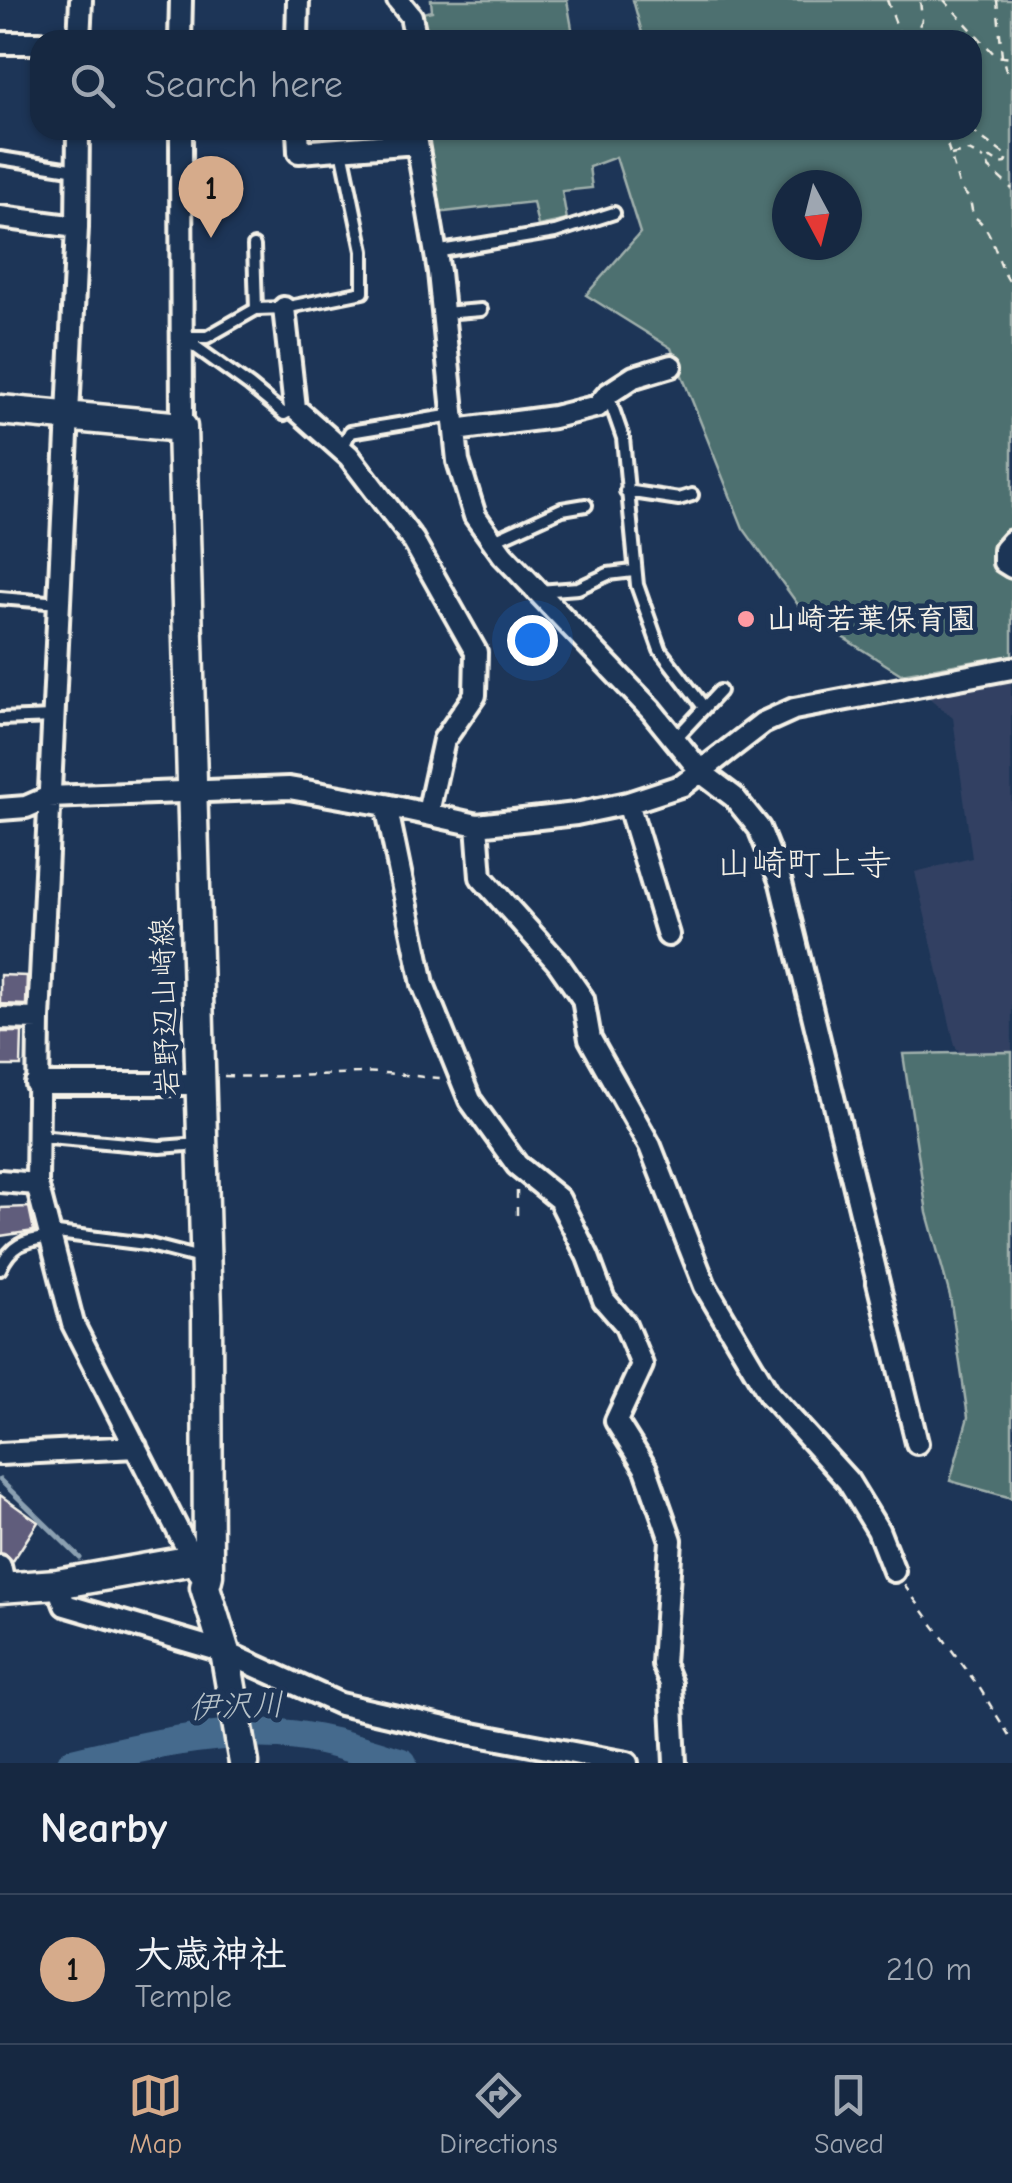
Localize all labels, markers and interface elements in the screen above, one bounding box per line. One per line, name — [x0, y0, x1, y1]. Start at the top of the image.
search box — [30, 30, 982, 140]
icon: search — [65, 58, 120, 113]
text: Search here — [145, 63, 343, 107]
pin: 1 — [178, 156, 244, 238]
north arrow — [772, 170, 862, 260]
place label: 山崎若葉保育園 — [766, 602, 976, 637]
marker: 山崎若葉保育園 — [735, 608, 757, 630]
your location — [507, 615, 558, 666]
district label: 山崎町上寺 — [716, 843, 892, 884]
street label: 岩野辺山崎線 — [144, 916, 186, 1098]
water label: 伊沢川 — [187, 1686, 285, 1726]
text: Nearby — [40, 1804, 167, 1853]
text: 大歳神社 — [135, 1933, 287, 1977]
text: 1 — [66, 1951, 79, 1988]
text: 210 m — [886, 1951, 972, 1988]
text: Temple — [135, 1978, 232, 2015]
tab: Map — [128, 2068, 183, 2160]
tab: Directions — [439, 2068, 558, 2160]
tab: Saved — [814, 2068, 884, 2160]

